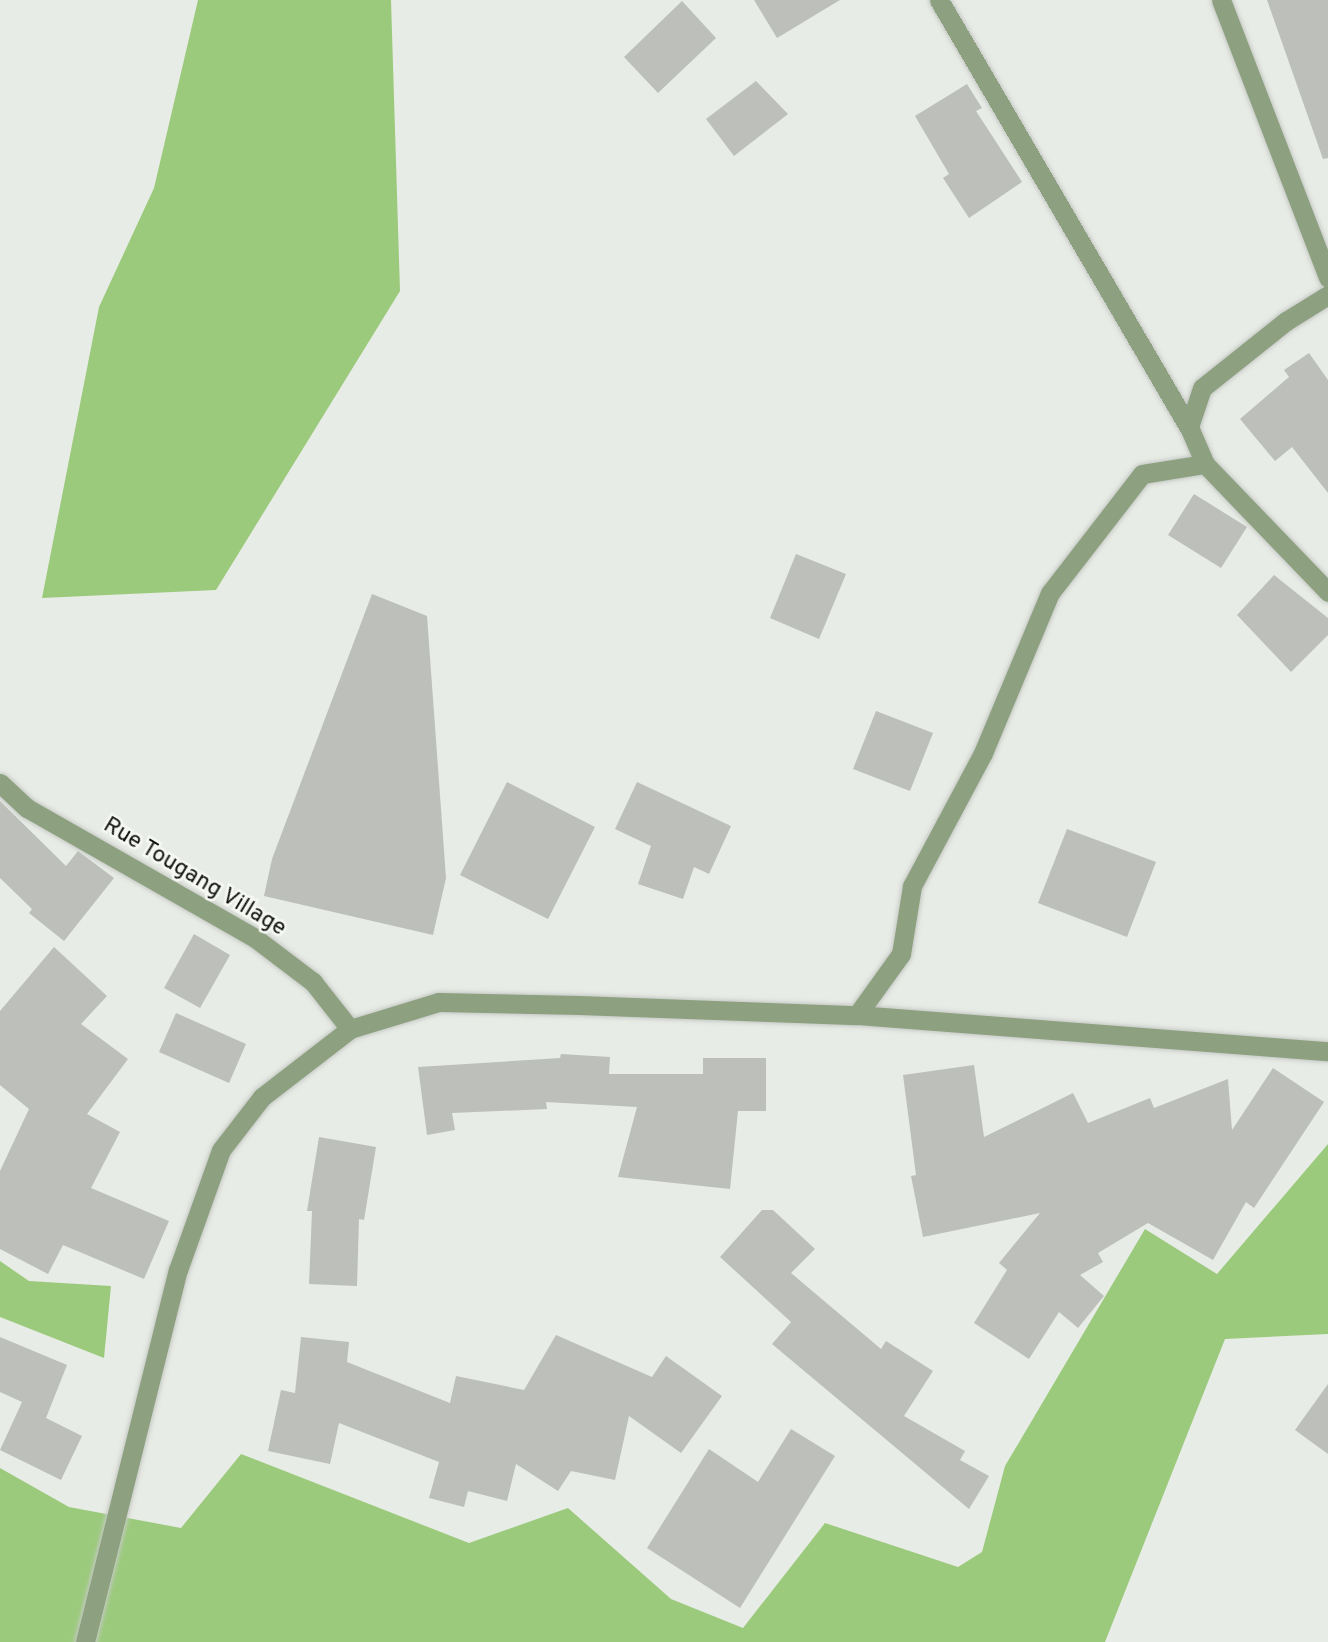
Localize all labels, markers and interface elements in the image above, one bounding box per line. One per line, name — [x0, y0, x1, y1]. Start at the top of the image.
street label: Rue Tougang Village — [97, 812, 291, 944]

